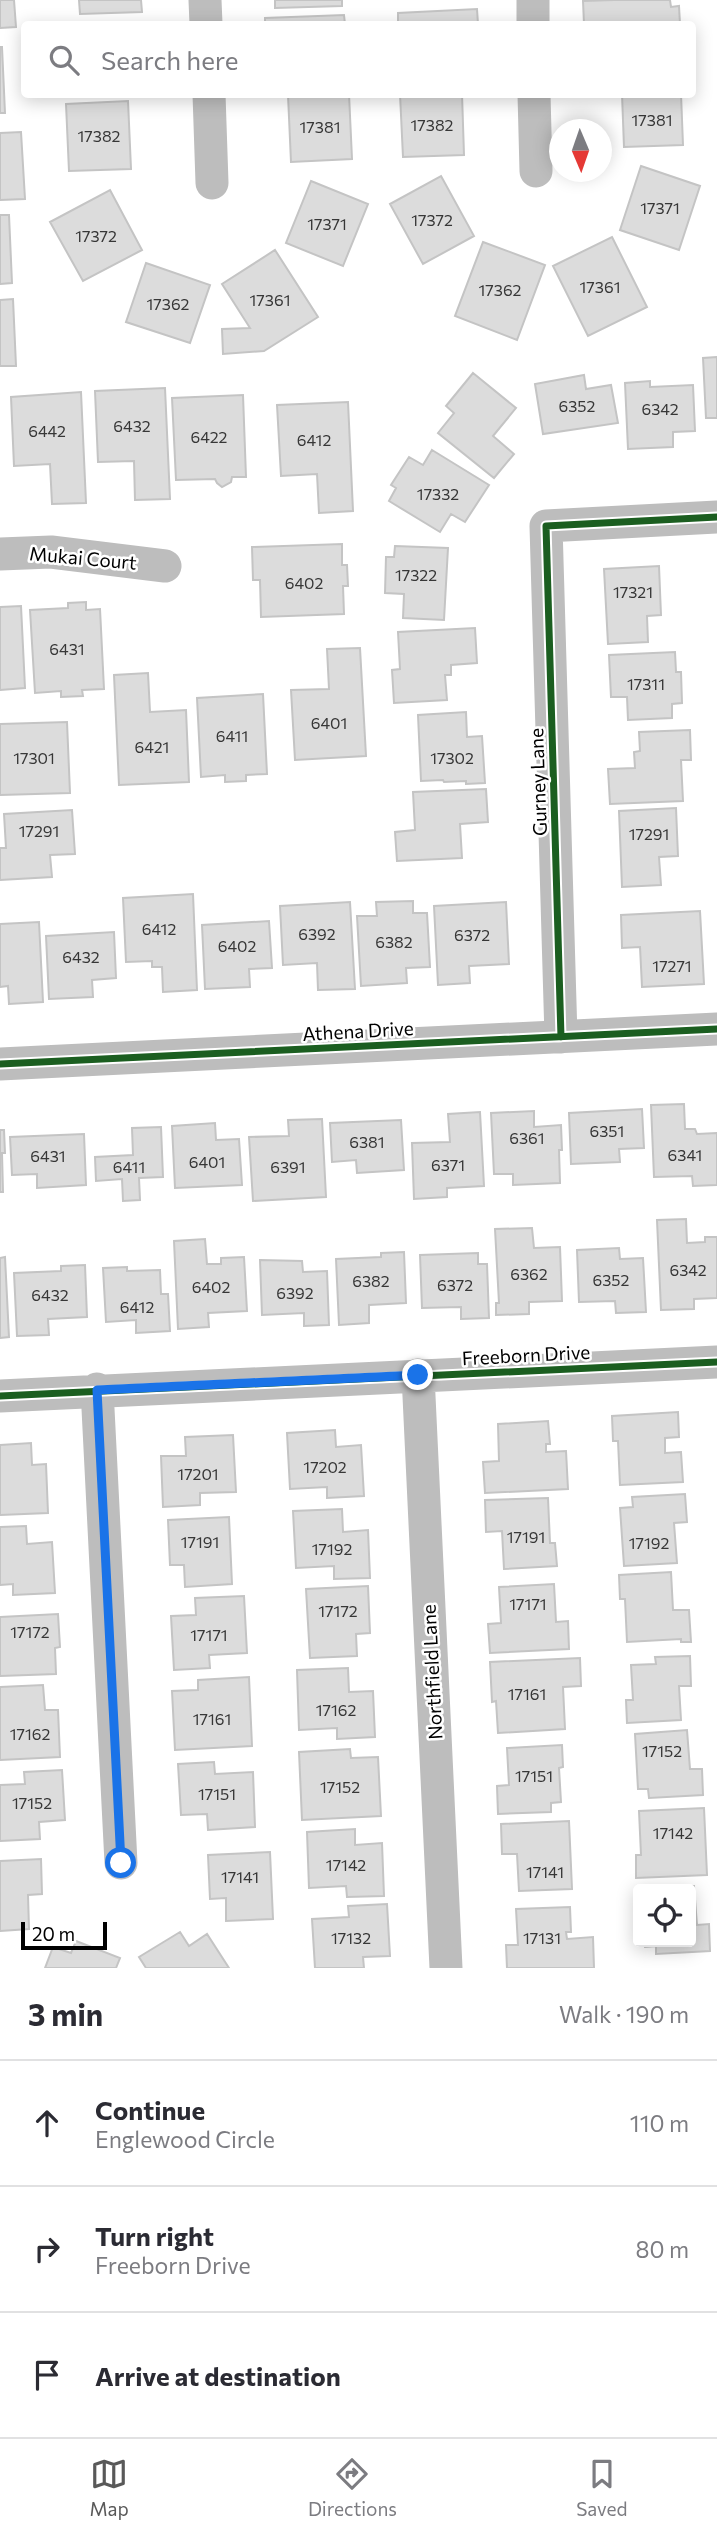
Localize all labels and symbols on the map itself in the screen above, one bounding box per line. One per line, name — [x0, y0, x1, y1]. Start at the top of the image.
house number: 17381 — [632, 110, 672, 129]
house number: 17382 — [411, 115, 454, 134]
house number: 17381 — [300, 117, 340, 136]
north arrow — [549, 119, 612, 182]
house number: 17382 — [78, 126, 121, 145]
house number: 17371 — [640, 198, 680, 217]
house number: 17372 — [411, 210, 453, 229]
house number: 17371 — [307, 214, 347, 233]
house number: 17372 — [75, 226, 117, 245]
house number: 17361 — [580, 277, 620, 296]
house number: 17362 — [479, 280, 522, 299]
house number: 17361 — [250, 290, 290, 309]
house number: 17362 — [147, 294, 190, 313]
house number: 6352 — [559, 396, 596, 415]
house number: 6342 — [641, 399, 679, 418]
house number: 6432 — [113, 416, 151, 435]
house number: 6442 — [28, 421, 66, 440]
house number: 6422 — [191, 427, 228, 446]
house number: 6412 — [297, 430, 331, 449]
house number: 17332 — [417, 484, 459, 503]
street label: Mukai Court — [28, 541, 138, 574]
house number: 17322 — [395, 565, 437, 584]
house number: 6402 — [285, 573, 323, 592]
house number: 17321 — [613, 582, 653, 601]
house number: 6431 — [49, 639, 85, 658]
house number: 17311 — [627, 674, 665, 693]
house number: 6401 — [311, 713, 347, 732]
house number: 6411 — [216, 726, 248, 745]
street label: Gurney Lane — [524, 728, 551, 836]
house number: 6421 — [135, 737, 169, 756]
house number: 17301 — [13, 748, 55, 767]
house number: 17302 — [430, 748, 474, 767]
house number: 17291 — [19, 821, 59, 840]
house number: 17291 — [629, 824, 669, 843]
house number: 6412 — [142, 919, 176, 938]
house number: 6392 — [298, 924, 336, 943]
house number: 6372 — [454, 925, 490, 944]
house number: 6382 — [375, 932, 413, 951]
house number: 6402 — [218, 936, 256, 955]
house number: 6432 — [62, 947, 100, 966]
house number: 17271 — [652, 956, 692, 975]
street label: Athena Drive — [302, 1016, 414, 1045]
house number: 6351 — [590, 1121, 624, 1140]
house number: 6361 — [509, 1128, 545, 1147]
house number: 6381 — [349, 1132, 385, 1151]
house number: 6341 — [668, 1145, 702, 1164]
house number: 6431 — [30, 1146, 66, 1165]
house number: 6401 — [189, 1152, 225, 1171]
house number: 6371 — [431, 1155, 465, 1174]
house number: 6411 — [113, 1157, 145, 1176]
house number: 6391 — [270, 1157, 306, 1176]
house number: 6342 — [669, 1260, 707, 1279]
house number: 6362 — [510, 1264, 548, 1283]
house number: 6352 — [593, 1270, 630, 1289]
house number: 6382 — [352, 1271, 390, 1290]
house number: 6372 — [437, 1275, 473, 1294]
house number: 6402 — [192, 1277, 230, 1296]
house number: 6392 — [276, 1283, 314, 1302]
house number: 6432 — [31, 1285, 69, 1304]
house number: 6412 — [120, 1297, 154, 1316]
street label: Freeborn Drive — [461, 1340, 591, 1369]
route end — [402, 1359, 433, 1390]
house number: 17202 — [303, 1457, 347, 1476]
house number: 17201 — [177, 1464, 219, 1483]
house number: 17191 — [507, 1527, 545, 1546]
house number: 17191 — [181, 1532, 219, 1551]
house number: 17192 — [629, 1533, 669, 1552]
house number: 17192 — [312, 1539, 352, 1558]
house number: 17171 — [509, 1594, 547, 1613]
house number: 17172 — [318, 1601, 358, 1620]
street label: Northfield Lane — [416, 1604, 447, 1740]
house number: 17172 — [10, 1622, 50, 1641]
house number: 17171 — [190, 1625, 228, 1644]
house number: 17161 — [508, 1684, 546, 1703]
house number: 17162 — [316, 1700, 356, 1719]
house number: 17161 — [193, 1709, 231, 1728]
house number: 17162 — [10, 1724, 50, 1743]
house number: 17152 — [642, 1741, 682, 1760]
house number: 17151 — [515, 1766, 553, 1785]
house number: 17152 — [320, 1777, 360, 1796]
house number: 17151 — [198, 1784, 236, 1803]
house number: 17152 — [12, 1793, 52, 1812]
house number: 17142 — [653, 1823, 693, 1842]
route start — [105, 1847, 136, 1878]
house number: 17142 — [326, 1855, 366, 1874]
house number: 17141 — [526, 1862, 564, 1881]
house number: 17141 — [221, 1867, 259, 1886]
scale bar — [21, 1919, 107, 1951]
house number: 17132 — [331, 1928, 371, 1947]
house number: 17131 — [523, 1928, 561, 1947]

